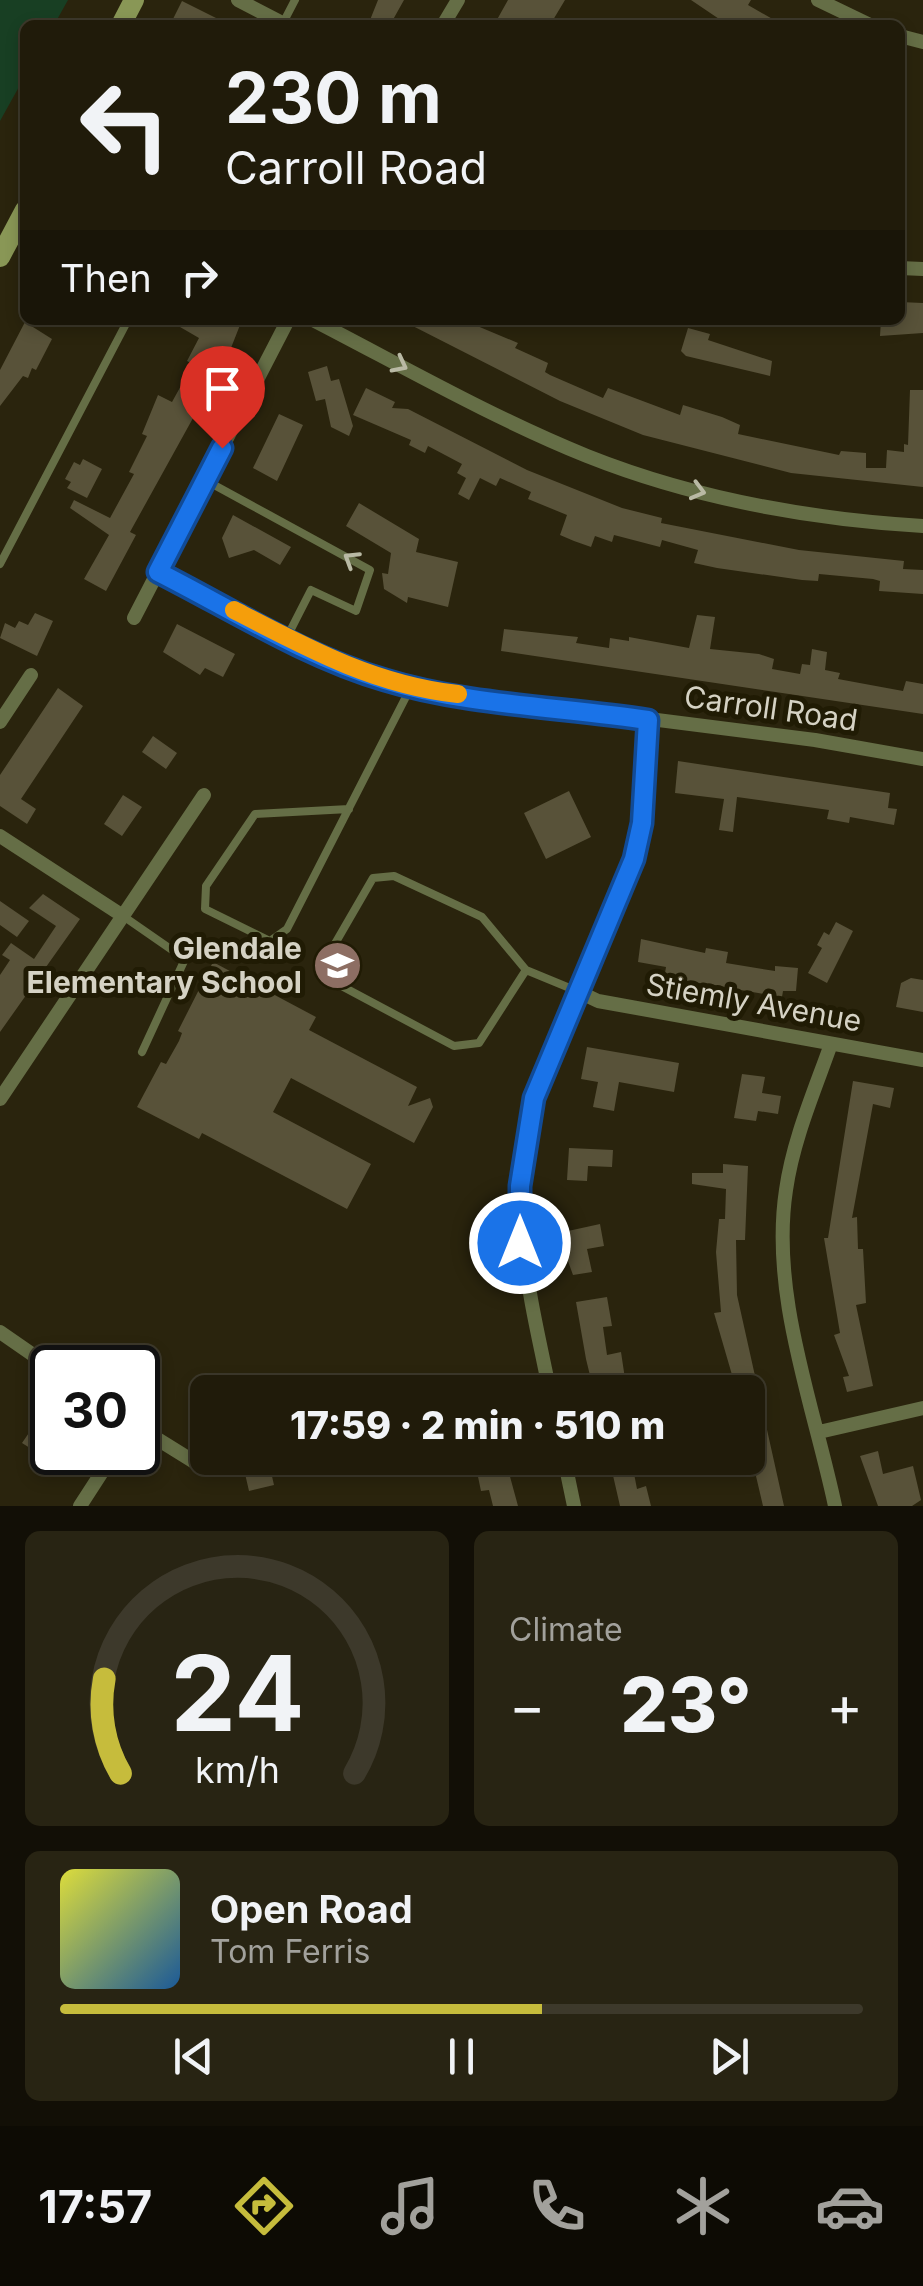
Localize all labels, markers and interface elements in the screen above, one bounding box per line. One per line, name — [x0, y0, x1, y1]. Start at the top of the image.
text: 230 m — [225, 55, 442, 140]
icon: left — [60, 60, 190, 190]
text: Carroll Road — [225, 140, 487, 195]
icon: right — [172, 250, 227, 305]
text: Then — [60, 255, 152, 301]
pin — [180, 346, 265, 449]
one-way arrow — [389, 353, 407, 372]
icon: arrive — [195, 361, 250, 416]
one-way arrow — [689, 480, 706, 501]
one-way arrow — [344, 552, 362, 571]
street label: Carroll Road — [682, 678, 860, 738]
place label: Glendale Elementary School — [27, 930, 302, 1000]
school or university icon: Glendale Elementary School — [311, 939, 363, 991]
street label: Stiemly Avenue — [643, 965, 865, 1039]
position arrow — [468, 1191, 572, 1295]
speed limit sign: 30 — [30, 1345, 160, 1475]
text: 17:59 · 2 min · 510 m — [290, 1402, 665, 1448]
text: Climate — [509, 1610, 623, 1649]
text: 24 — [170, 1630, 304, 1756]
text: 23° — [620, 1659, 752, 1750]
text: − — [509, 1673, 545, 1739]
text: + — [827, 1673, 863, 1739]
text: km/h — [195, 1748, 279, 1792]
text: Open Road — [210, 1886, 413, 1932]
text: Tom Ferris — [210, 1932, 370, 1971]
icon: previous — [166, 2029, 221, 2084]
icon: pause — [434, 2029, 489, 2084]
icon: next — [702, 2029, 757, 2084]
icon: directions — [229, 2171, 299, 2241]
icon: music — [375, 2171, 445, 2241]
icon: phone — [522, 2171, 592, 2241]
icon: climate — [668, 2171, 738, 2241]
icon: car — [815, 2171, 885, 2241]
text: 17:57 — [38, 2179, 152, 2234]

